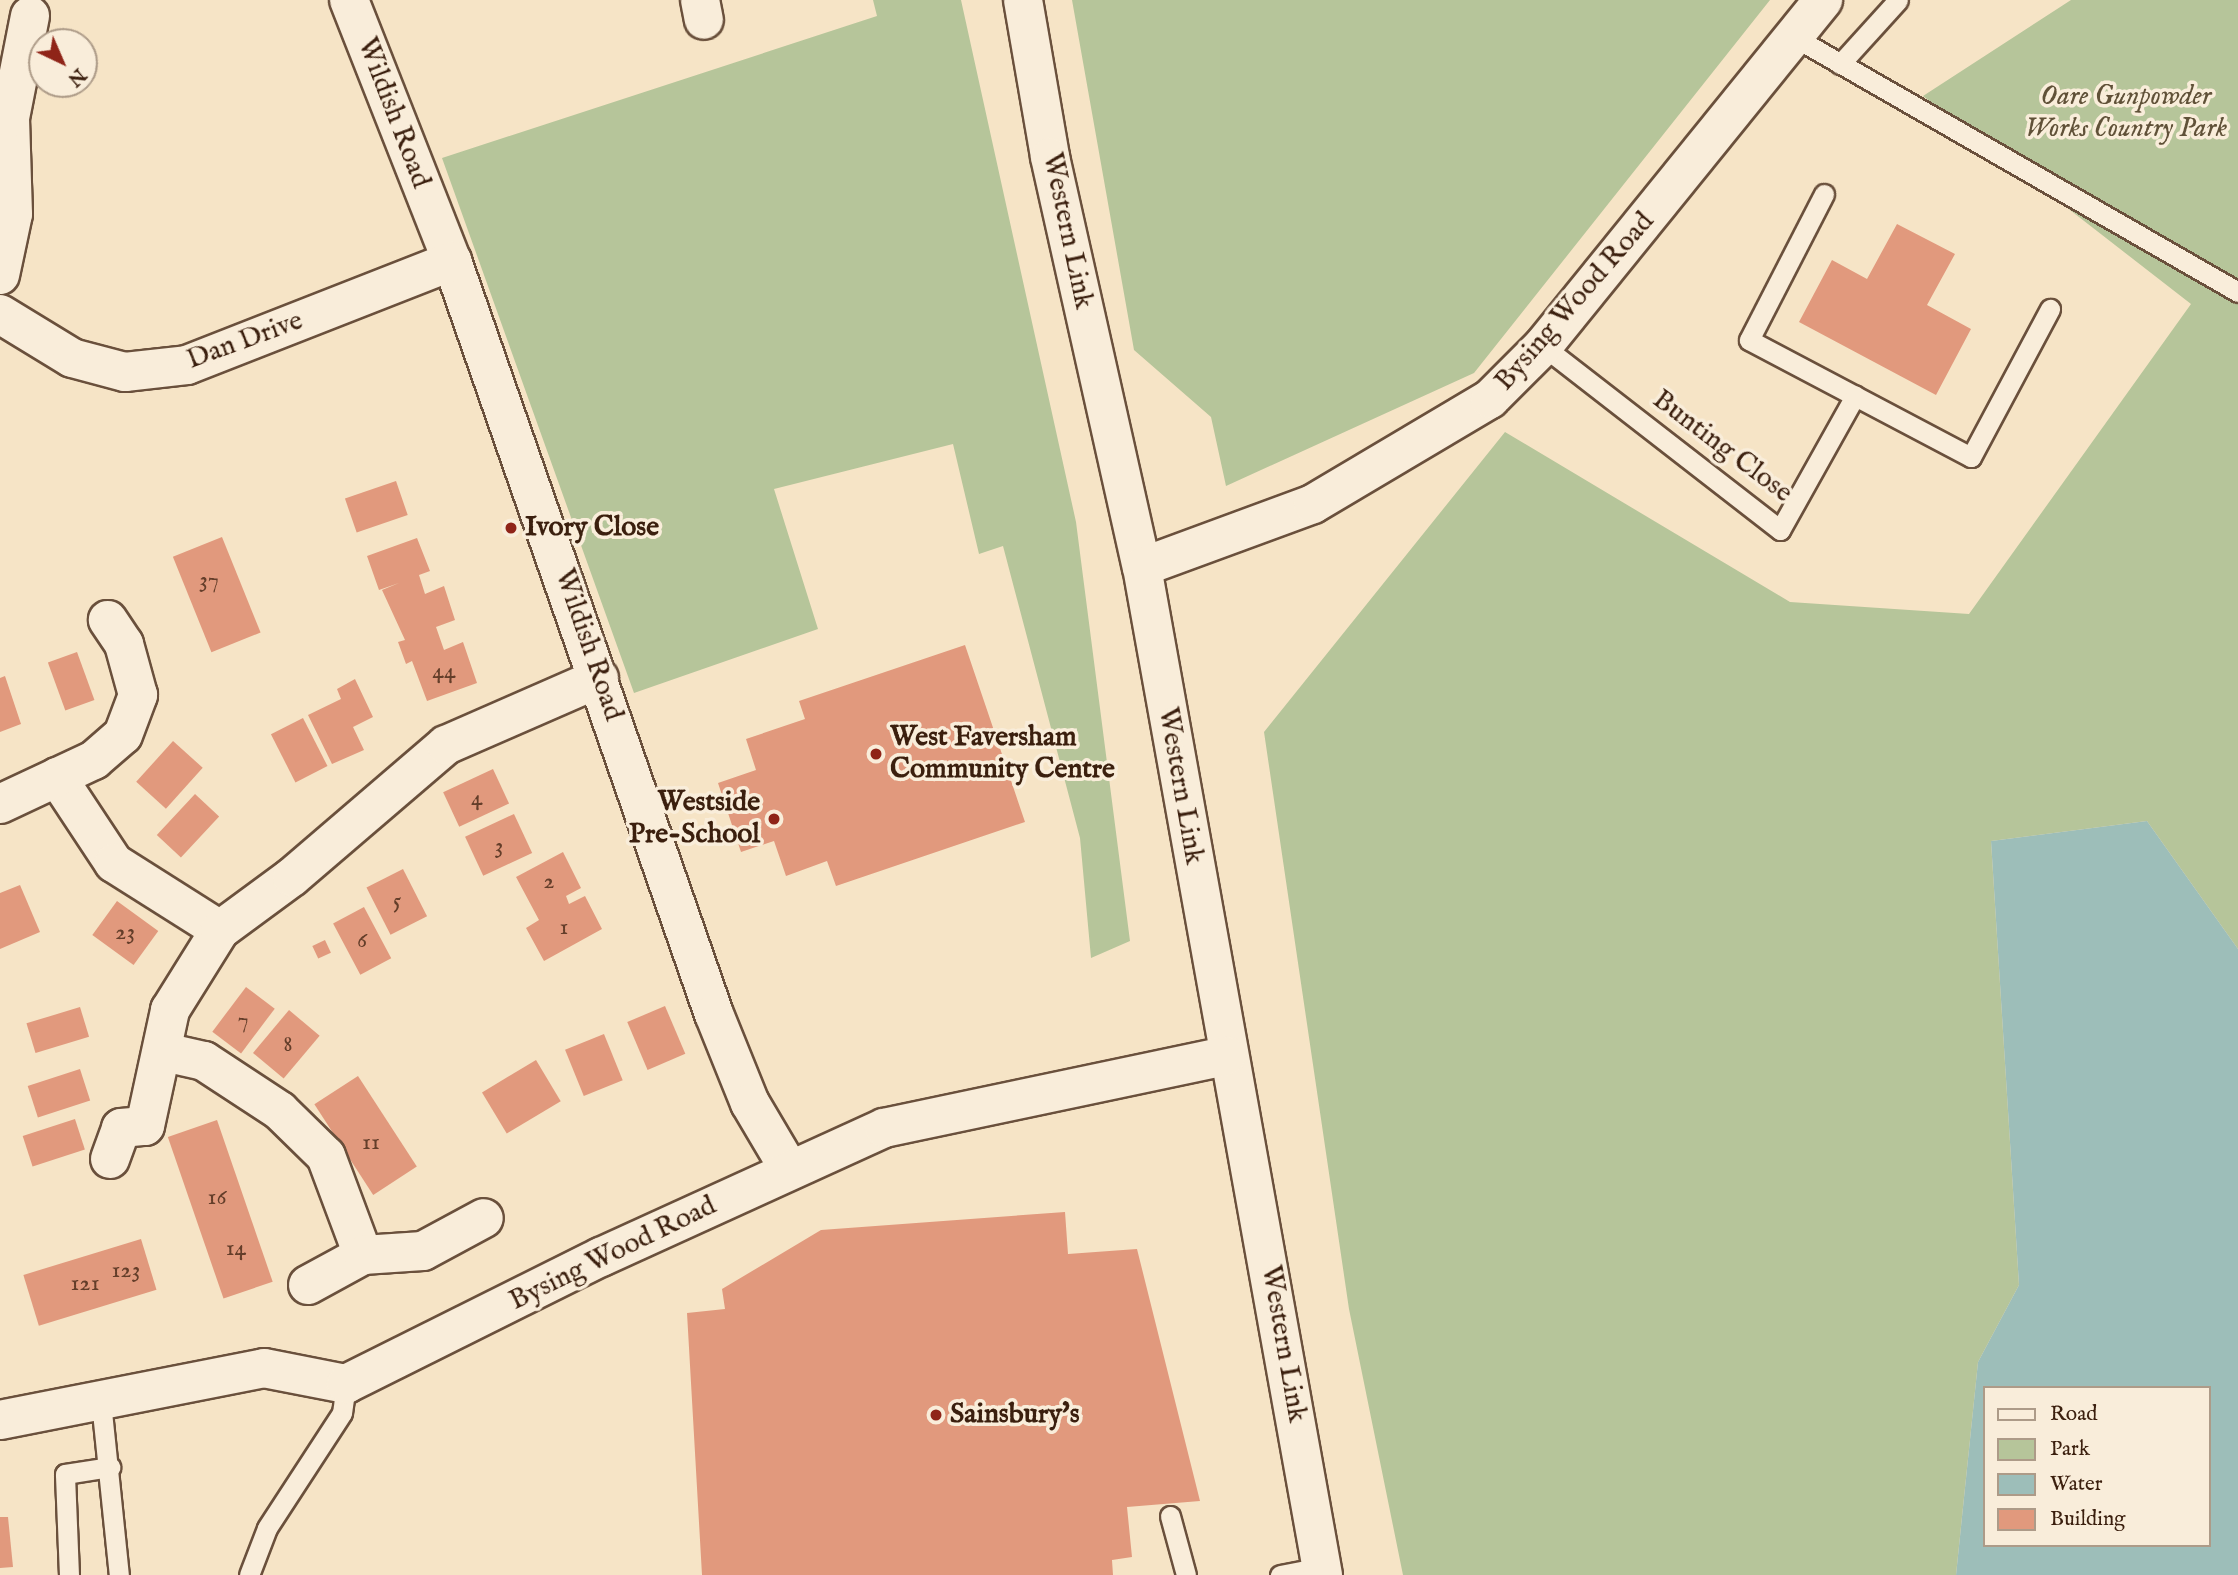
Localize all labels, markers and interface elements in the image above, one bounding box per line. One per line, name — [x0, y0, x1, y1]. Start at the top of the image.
north arrow — [28, 28, 98, 98]
street label: Wildish Road — [349, 33, 437, 193]
text: N — [62, 62, 90, 91]
park label: Oare Gunpowder Works Country Park — [2025, 80, 2227, 146]
street label: Western Link — [1034, 150, 1100, 312]
street label: Bysing Wood Road — [1488, 206, 1662, 398]
street label: Dan Drive — [182, 305, 308, 377]
street label: Bunting Close — [1645, 383, 1799, 511]
place label: Ivory Close — [525, 511, 659, 545]
marker: Ivory Close — [503, 520, 519, 536]
street label: Wildish Road — [546, 565, 630, 725]
house number: 37 — [199, 567, 219, 595]
house number: 44 — [432, 658, 456, 686]
street label: Western Link — [1150, 705, 1210, 867]
place label: West Faversham Community Centre — [890, 721, 1115, 787]
marker: West Faversham Community Centre — [868, 746, 884, 762]
house number: 4 — [471, 785, 483, 813]
place label: Westside Pre-School — [629, 786, 760, 852]
marker: Westside Pre-School — [766, 811, 782, 827]
house number: 3 — [495, 833, 503, 861]
house number: 2 — [543, 868, 555, 896]
house number: 5 — [393, 888, 401, 916]
house number: 1 — [560, 914, 568, 942]
house number: 23 — [115, 919, 135, 947]
house number: 6 — [357, 927, 367, 955]
house number: 7 — [237, 1007, 249, 1035]
house number: 8 — [283, 1031, 293, 1059]
house number: 11 — [362, 1129, 380, 1157]
house number: 16 — [207, 1184, 227, 1212]
street label: Bysing Wood Road — [504, 1189, 722, 1319]
house number: 14 — [226, 1235, 246, 1263]
house number: 123 — [111, 1257, 141, 1285]
street label: Western Link — [1253, 1263, 1313, 1425]
house number: 121 — [70, 1270, 100, 1298]
legend — [1982, 1386, 2210, 1547]
place label: Sainsbury's — [950, 1398, 1079, 1432]
text: Road — [2050, 1401, 2097, 1428]
marker: Sainsbury's — [928, 1407, 944, 1423]
text: Park — [2050, 1436, 2090, 1463]
text: Water — [2050, 1471, 2102, 1498]
text: Building — [2050, 1506, 2125, 1533]

